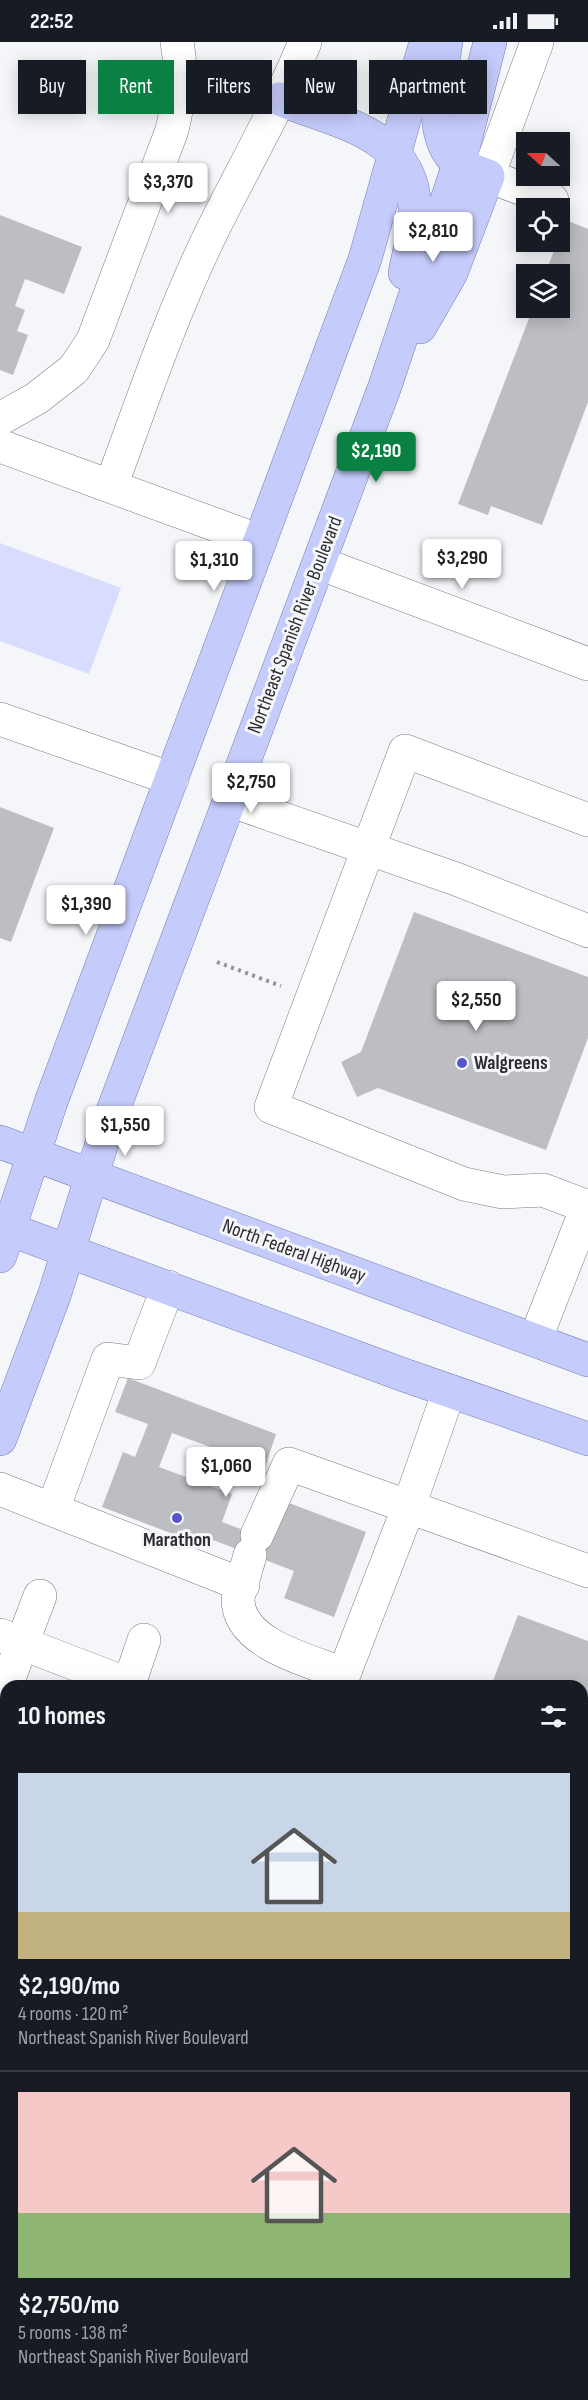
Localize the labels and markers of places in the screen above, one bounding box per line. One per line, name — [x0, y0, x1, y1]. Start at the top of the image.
pin: $3,370 — [119, 163, 217, 214]
pin: $2,810 — [384, 212, 482, 263]
pin: $2,190 — [327, 432, 425, 483]
pin: $3,290 — [413, 539, 511, 590]
pin: $1,310 — [165, 541, 263, 592]
pin: $2,750 — [202, 763, 300, 814]
pin: $1,390 — [37, 885, 135, 936]
pin: $2,550 — [427, 981, 525, 1032]
place label: Walgreens — [474, 1051, 548, 1075]
marker: Walgreens — [455, 1056, 469, 1070]
pin: $1,550 — [76, 1106, 174, 1157]
pin: $1,060 — [177, 1447, 275, 1498]
marker: Marathon — [170, 1511, 184, 1525]
place label: Marathon — [143, 1528, 211, 1552]

